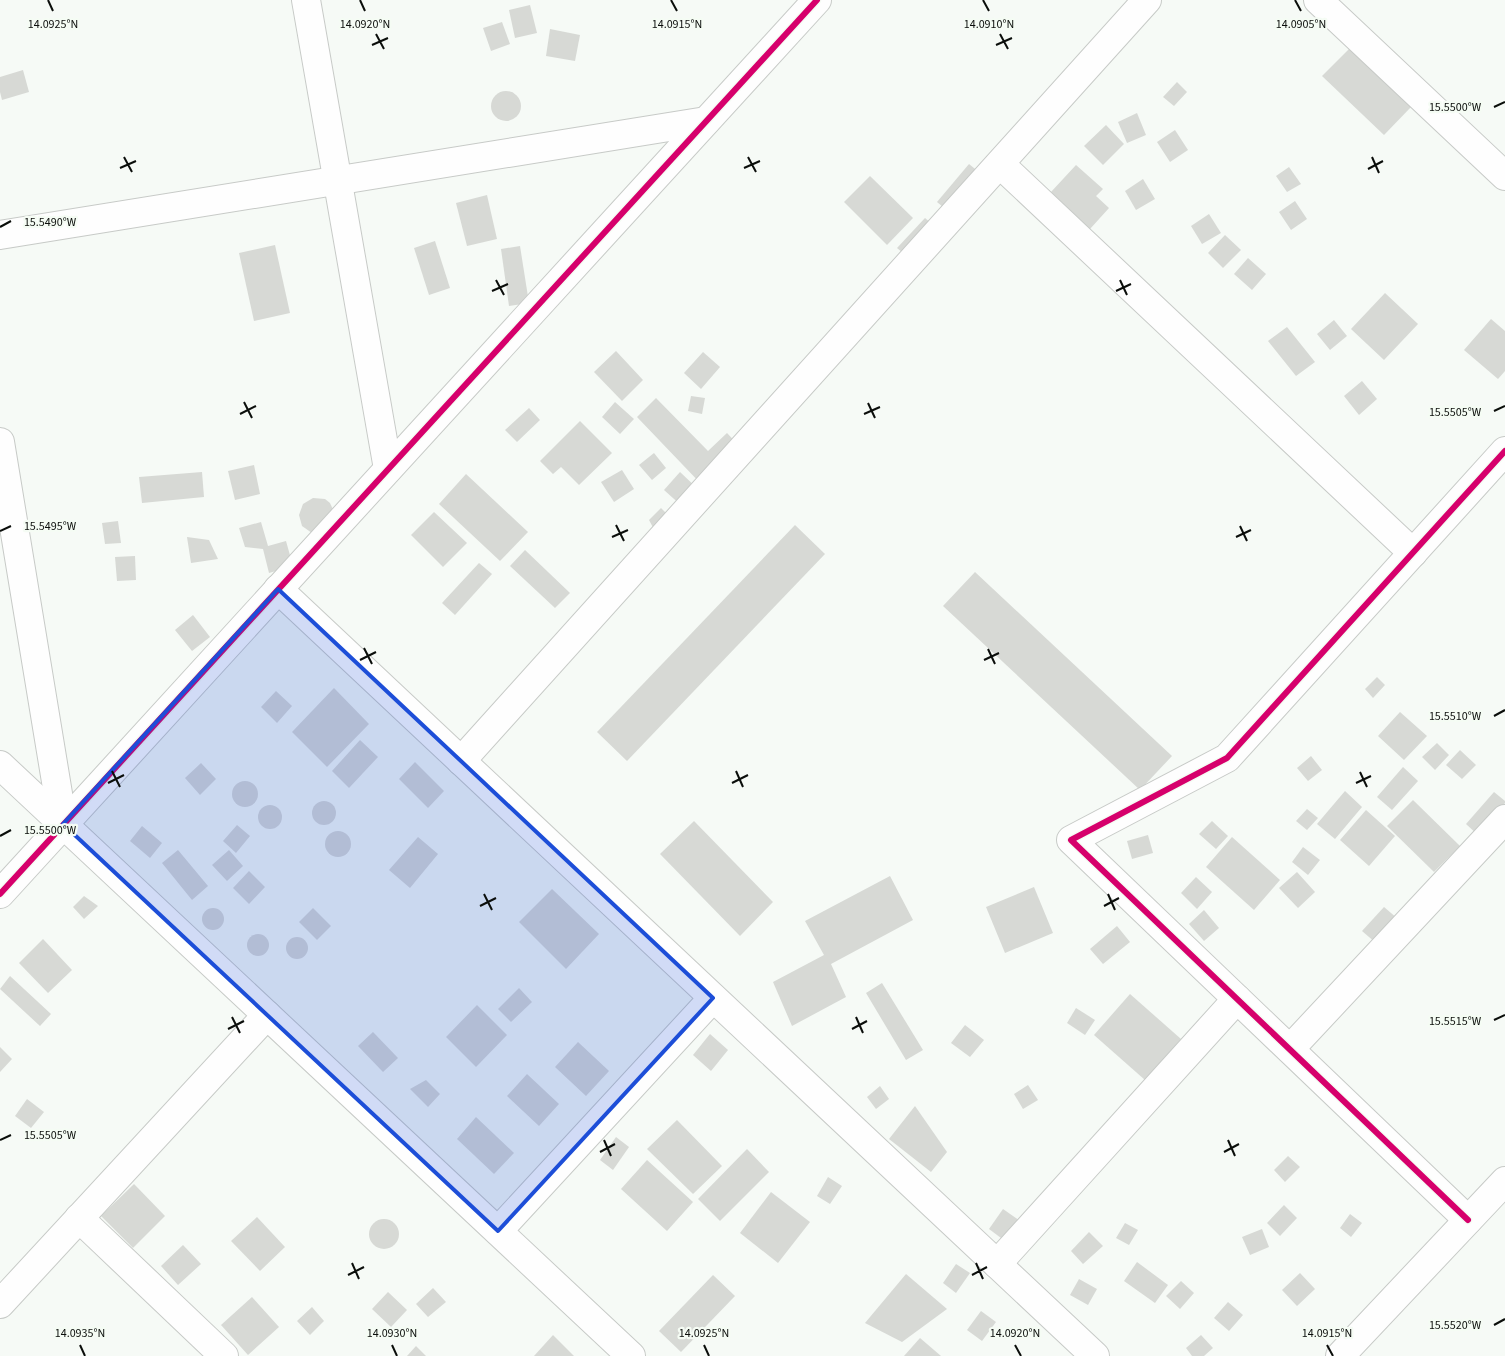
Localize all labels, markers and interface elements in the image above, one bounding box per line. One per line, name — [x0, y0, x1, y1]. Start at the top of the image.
text: 14.0925°N — [28, 16, 78, 33]
text: 14.0920°N — [340, 16, 390, 33]
text: 14.0915°N — [652, 16, 702, 33]
text: 14.0910°N — [964, 16, 1014, 33]
text: 14.0905°N — [1276, 16, 1326, 33]
text: 15.5500°W — [1429, 99, 1482, 116]
text: 15.5490°W — [24, 214, 77, 231]
text: 15.5505°W — [1429, 404, 1482, 421]
text: 15.5495°W — [24, 518, 77, 535]
text: 15.5510°W — [1429, 708, 1482, 725]
text: 15.5500°W — [24, 822, 77, 839]
text: 15.5515°W — [1429, 1013, 1482, 1030]
text: 15.5505°W — [24, 1127, 77, 1144]
text: 15.5520°W — [1429, 1317, 1482, 1334]
text: 14.0935°N — [55, 1325, 105, 1342]
text: 14.0930°N — [367, 1325, 417, 1342]
text: 14.0925°N — [679, 1325, 729, 1342]
text: 14.0920°N — [990, 1325, 1040, 1342]
text: 14.0915°N — [1302, 1325, 1352, 1342]

